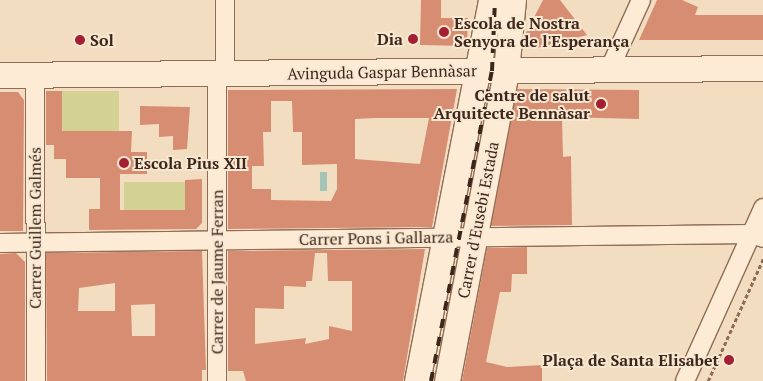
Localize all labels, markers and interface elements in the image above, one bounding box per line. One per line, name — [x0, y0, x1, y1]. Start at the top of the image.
place label: Escola de Nostra Senyora de l'Esperança — [454, 13, 629, 51]
marker: Escola de Nostra Senyora de l'Esperança — [438, 26, 450, 38]
place label: Dia — [377, 29, 403, 49]
place label: Sol — [90, 30, 114, 50]
marker: Dia — [407, 33, 419, 45]
marker: Sol — [74, 34, 86, 46]
street label: Avinguda Gaspar Bennàsar — [287, 61, 477, 83]
place label: Centre de salut Arquitecte Bennàsar — [433, 85, 590, 123]
marker: Centre de salut Arquitecte Bennàsar — [594, 97, 608, 111]
street label: Carrer d'Eusebi Estada — [453, 140, 503, 300]
street label: Carrer Guillem Galmés — [25, 147, 45, 309]
place label: Escola Pius XII — [134, 153, 247, 173]
marker: Escola Pius XII — [118, 157, 130, 169]
street label: Carrer de Jaume Ferran — [207, 190, 227, 354]
street label: Carrer Pons i Gallarza — [299, 227, 453, 249]
place label: Plaça de Santa Elisabet — [542, 350, 719, 370]
marker: Plaça de Santa Elisabet — [723, 354, 735, 366]

